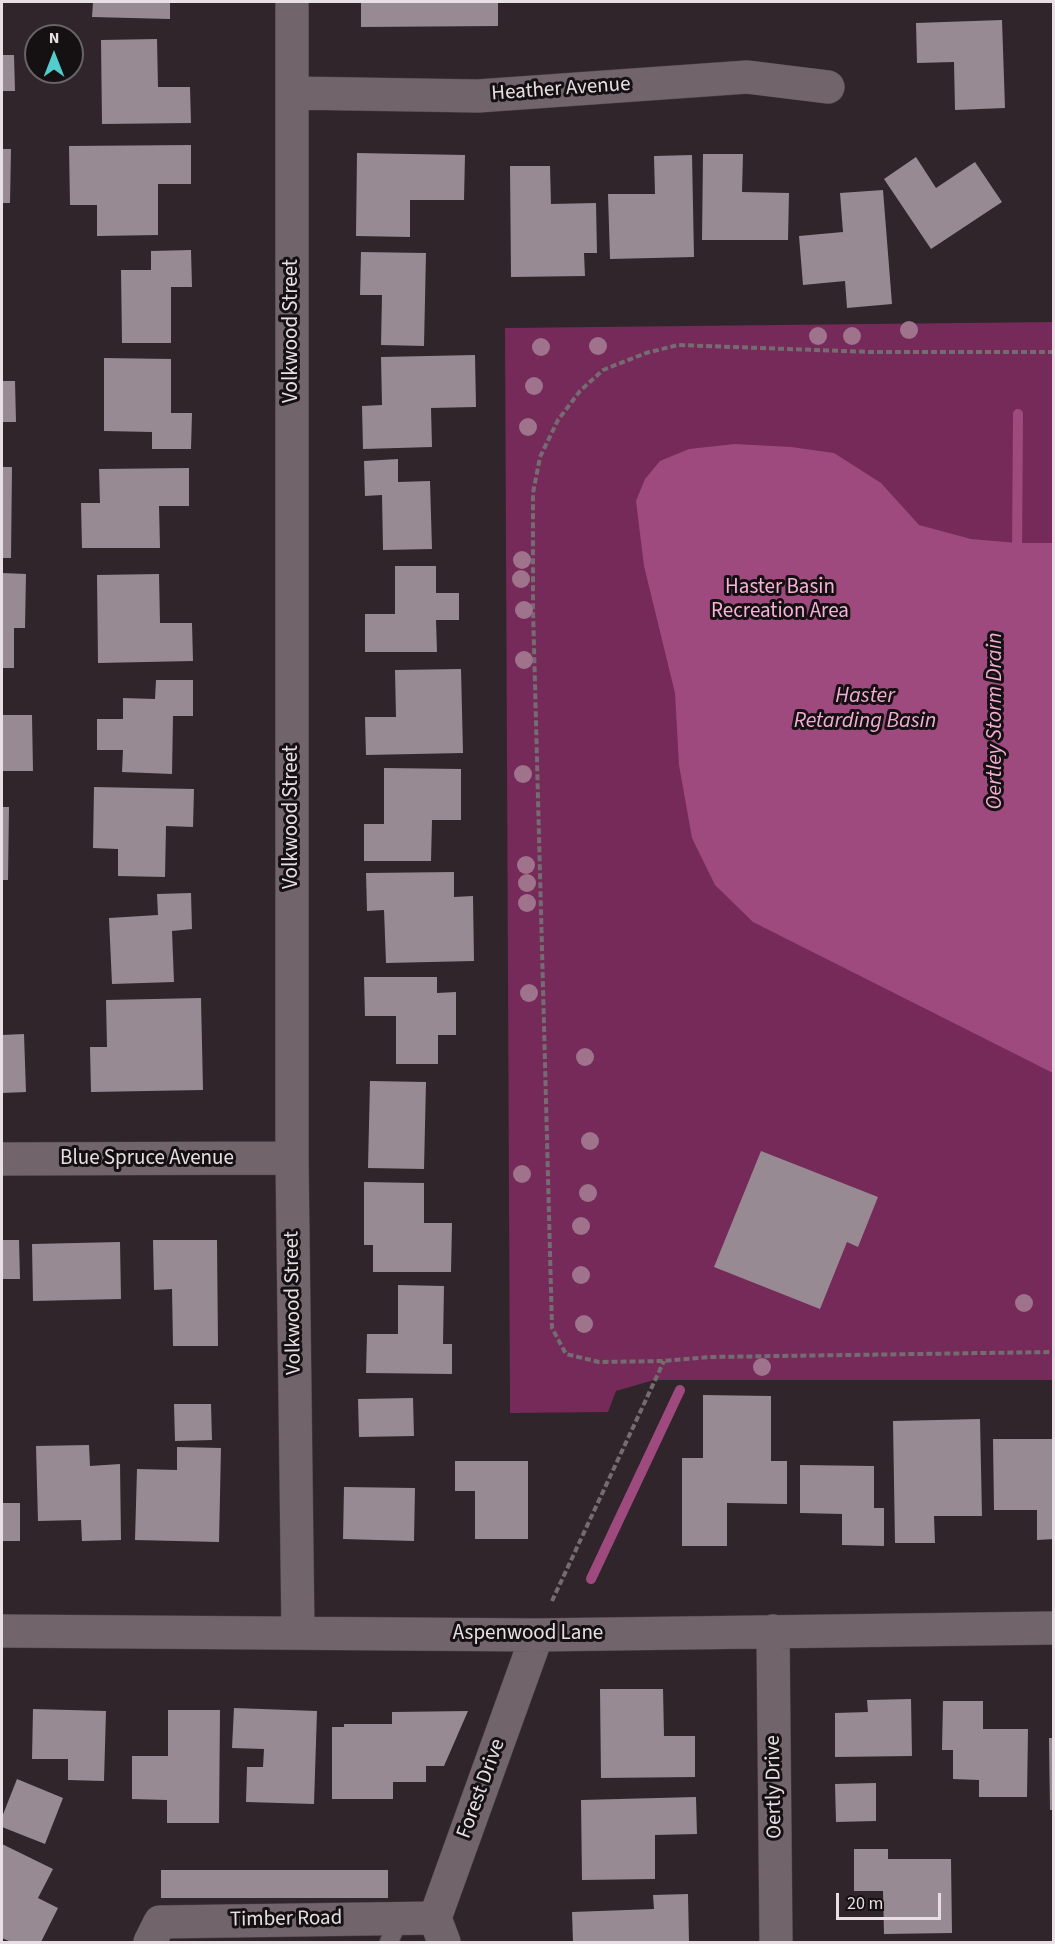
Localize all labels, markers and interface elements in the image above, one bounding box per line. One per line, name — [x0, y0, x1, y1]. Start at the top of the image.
north arrow — [24, 24, 84, 84]
text: N — [49, 27, 59, 49]
street label: Heather Avenue — [491, 73, 631, 107]
street label: Volkwood Street — [279, 259, 305, 403]
park label: Haster Basin Recreation Area — [711, 575, 849, 625]
water label: Oertley Storm Drain — [983, 633, 1009, 809]
water label: Haster Retarding Basin — [794, 684, 936, 736]
street label: Volkwood Street — [279, 745, 305, 889]
street label: Blue Spruce Avenue — [60, 1146, 234, 1172]
street label: Volkwood Street — [280, 1231, 308, 1375]
street label: Aspenwood Lane — [453, 1621, 603, 1647]
street label: Oertly Drive — [761, 1735, 789, 1839]
street label: Forest Drive — [452, 1736, 512, 1842]
scale bar — [839, 1881, 944, 1919]
text: 20 m — [847, 1891, 883, 1916]
street label: Timber Road — [230, 1906, 342, 1934]

